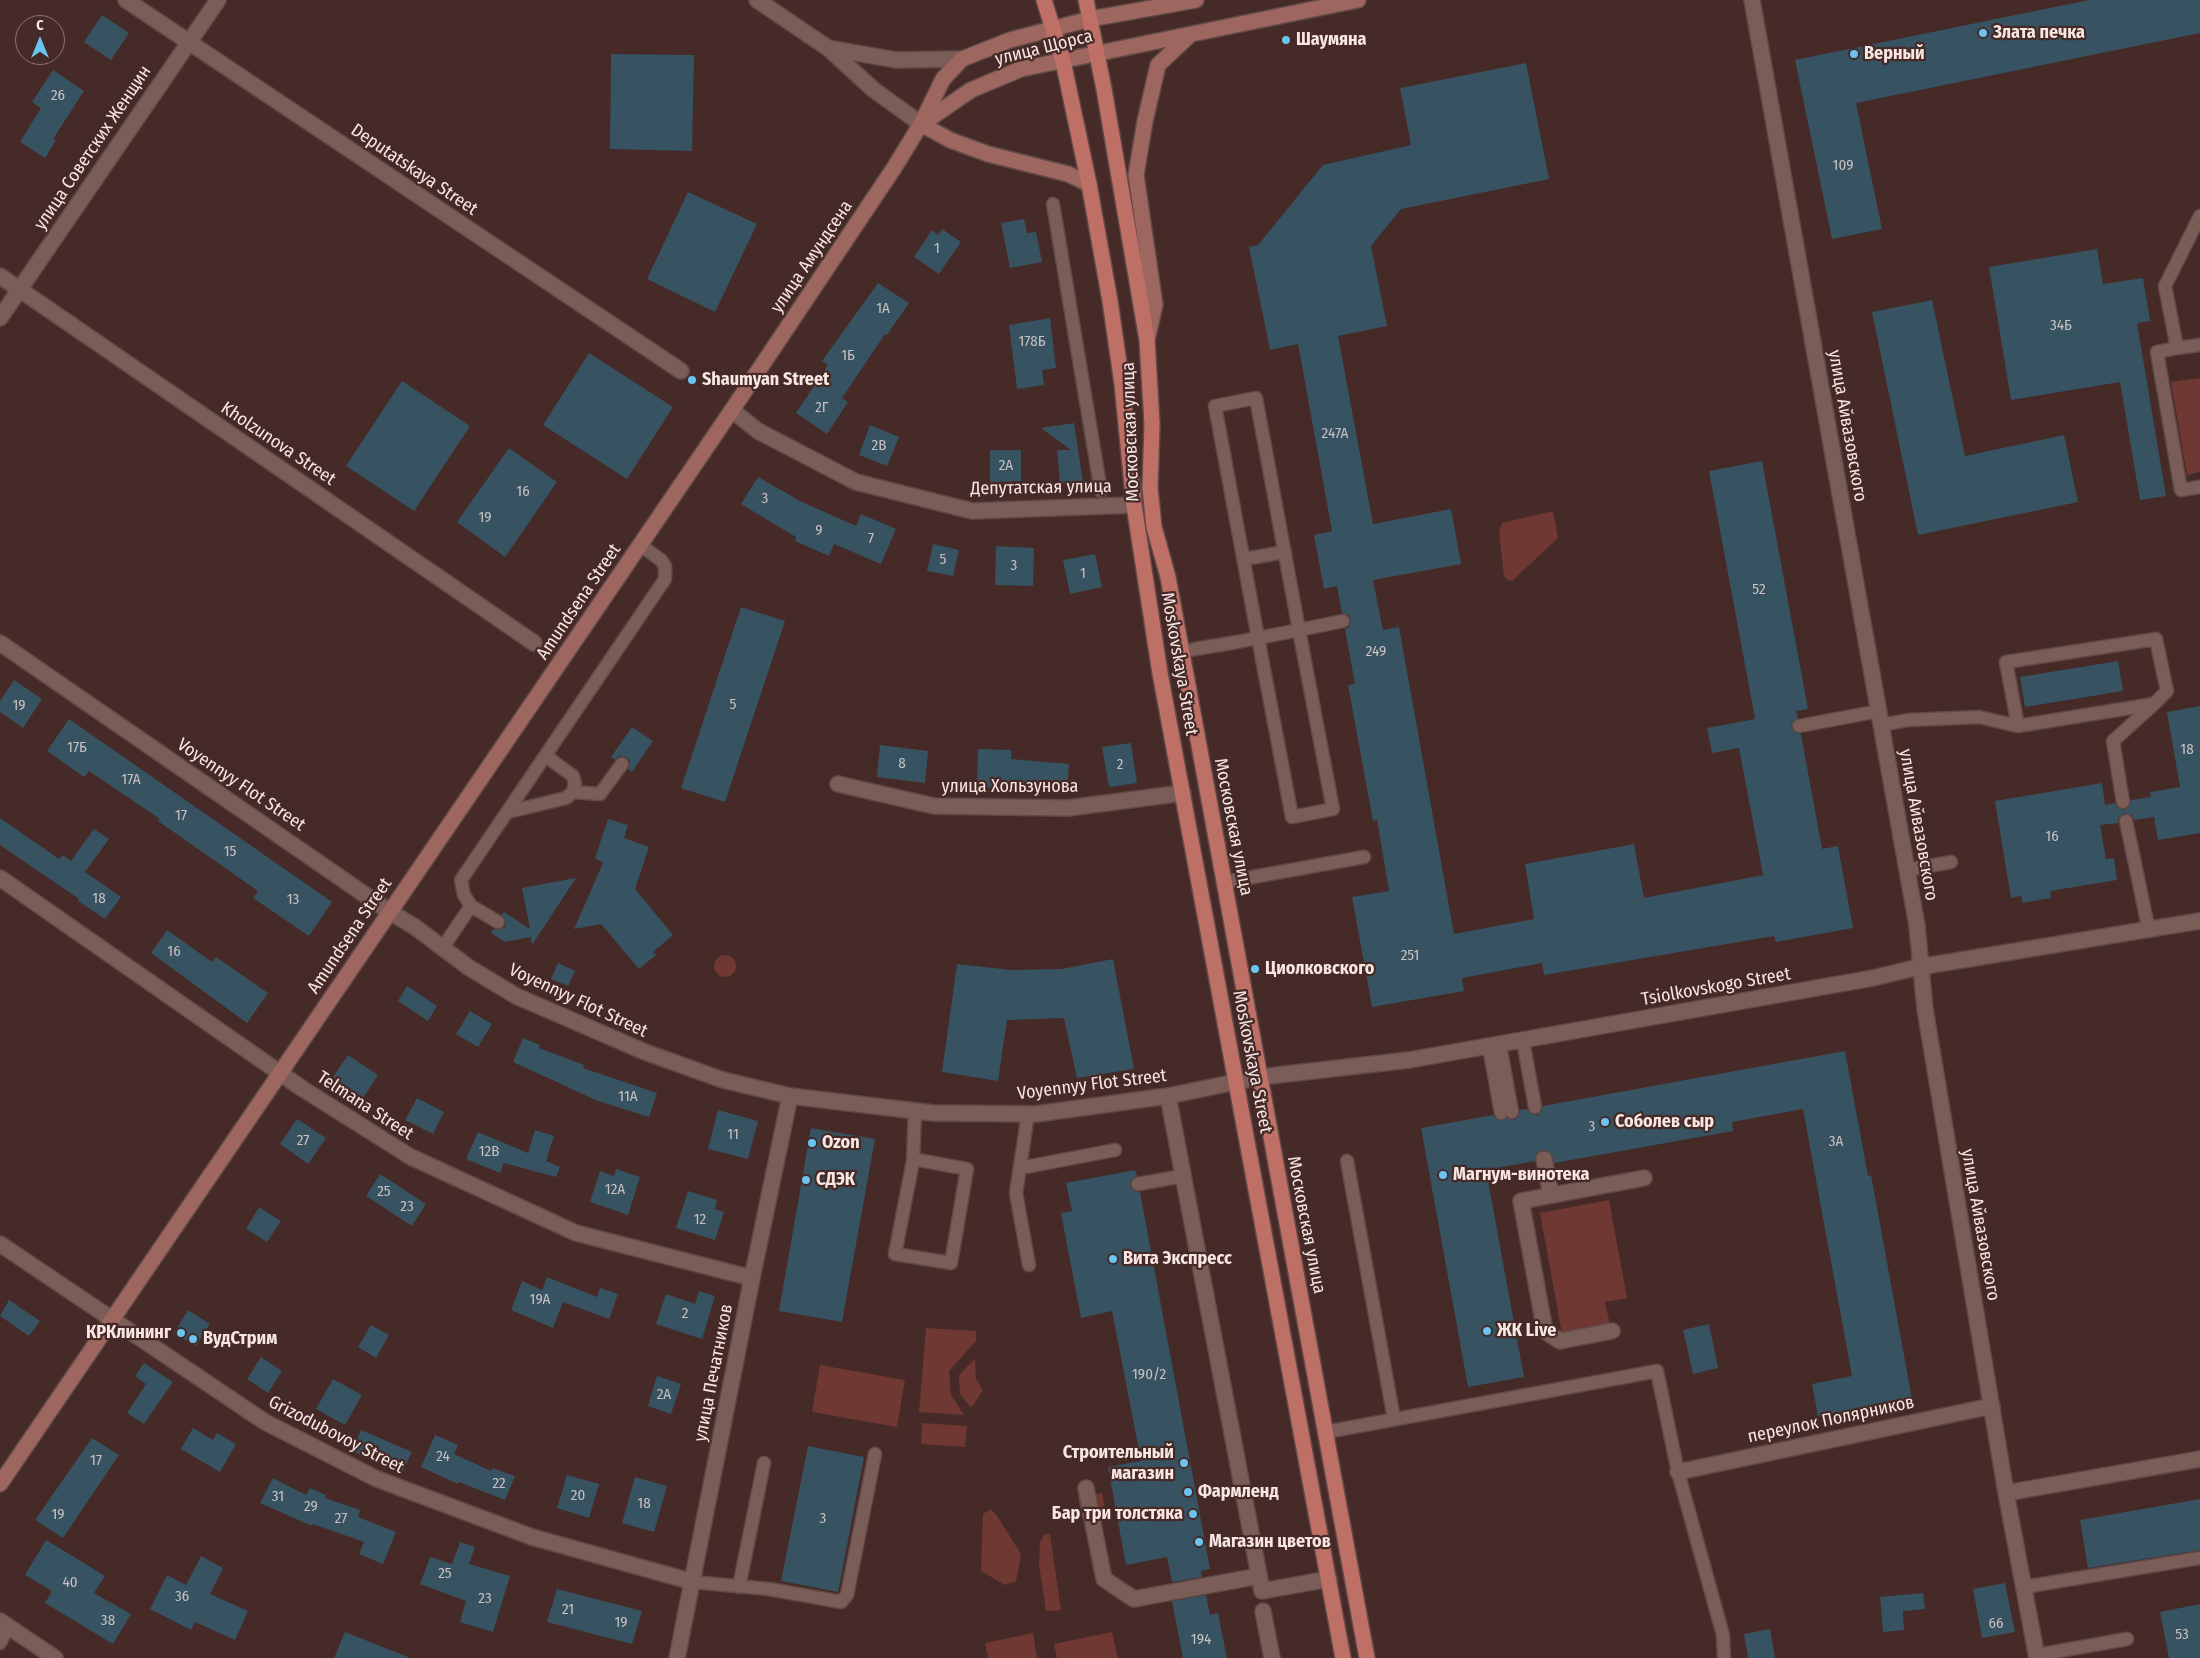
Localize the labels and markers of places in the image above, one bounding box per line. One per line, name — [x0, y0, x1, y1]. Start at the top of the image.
place label: Злата печка — [1993, 22, 2085, 44]
marker: Злата печка — [1977, 27, 1989, 39]
place label: Шаумяна — [1296, 29, 1367, 51]
marker: Шаумяна — [1280, 34, 1292, 46]
place label: Верный — [1864, 43, 1925, 65]
marker: Верный — [1848, 48, 1860, 60]
place label: Shaumyan Street — [702, 369, 829, 391]
marker: Shaumyan Street — [686, 374, 698, 386]
place label: Циолковского — [1265, 958, 1374, 980]
marker: Циолковского — [1249, 963, 1261, 975]
place label: Соболев сыр — [1615, 1111, 1714, 1133]
marker: Соболев сыр — [1599, 1116, 1611, 1128]
place label: Ozon — [822, 1132, 860, 1154]
marker: Ozon — [806, 1137, 818, 1149]
place label: Магнум-винотека — [1453, 1164, 1589, 1186]
place label: СДЭК — [816, 1169, 855, 1191]
marker: Магнум-винотека — [1437, 1169, 1449, 1181]
marker: СДЭК — [800, 1174, 812, 1186]
place label: Вита Экспресс — [1123, 1248, 1232, 1270]
marker: Вита Экспресс — [1107, 1253, 1119, 1265]
place label: ЖК Live — [1497, 1320, 1556, 1342]
place label: КРКлининг — [86, 1322, 171, 1344]
marker: ЖК Live — [1481, 1325, 1493, 1337]
marker: КРКлининг — [175, 1327, 187, 1339]
place label: ВудСтрим — [203, 1328, 277, 1350]
marker: ВудСтрим — [187, 1333, 199, 1345]
place label: Строительный магазин — [1063, 1442, 1174, 1485]
marker: Строительный магазин — [1178, 1457, 1190, 1469]
place label: Фармленд — [1198, 1481, 1279, 1503]
marker: Фармленд — [1182, 1486, 1194, 1498]
place label: Бар три толстяка — [1052, 1503, 1183, 1525]
marker: Бар три толстяка — [1187, 1508, 1199, 1520]
place label: Магазин цветов — [1209, 1531, 1331, 1553]
marker: Магазин цветов — [1193, 1536, 1205, 1548]

